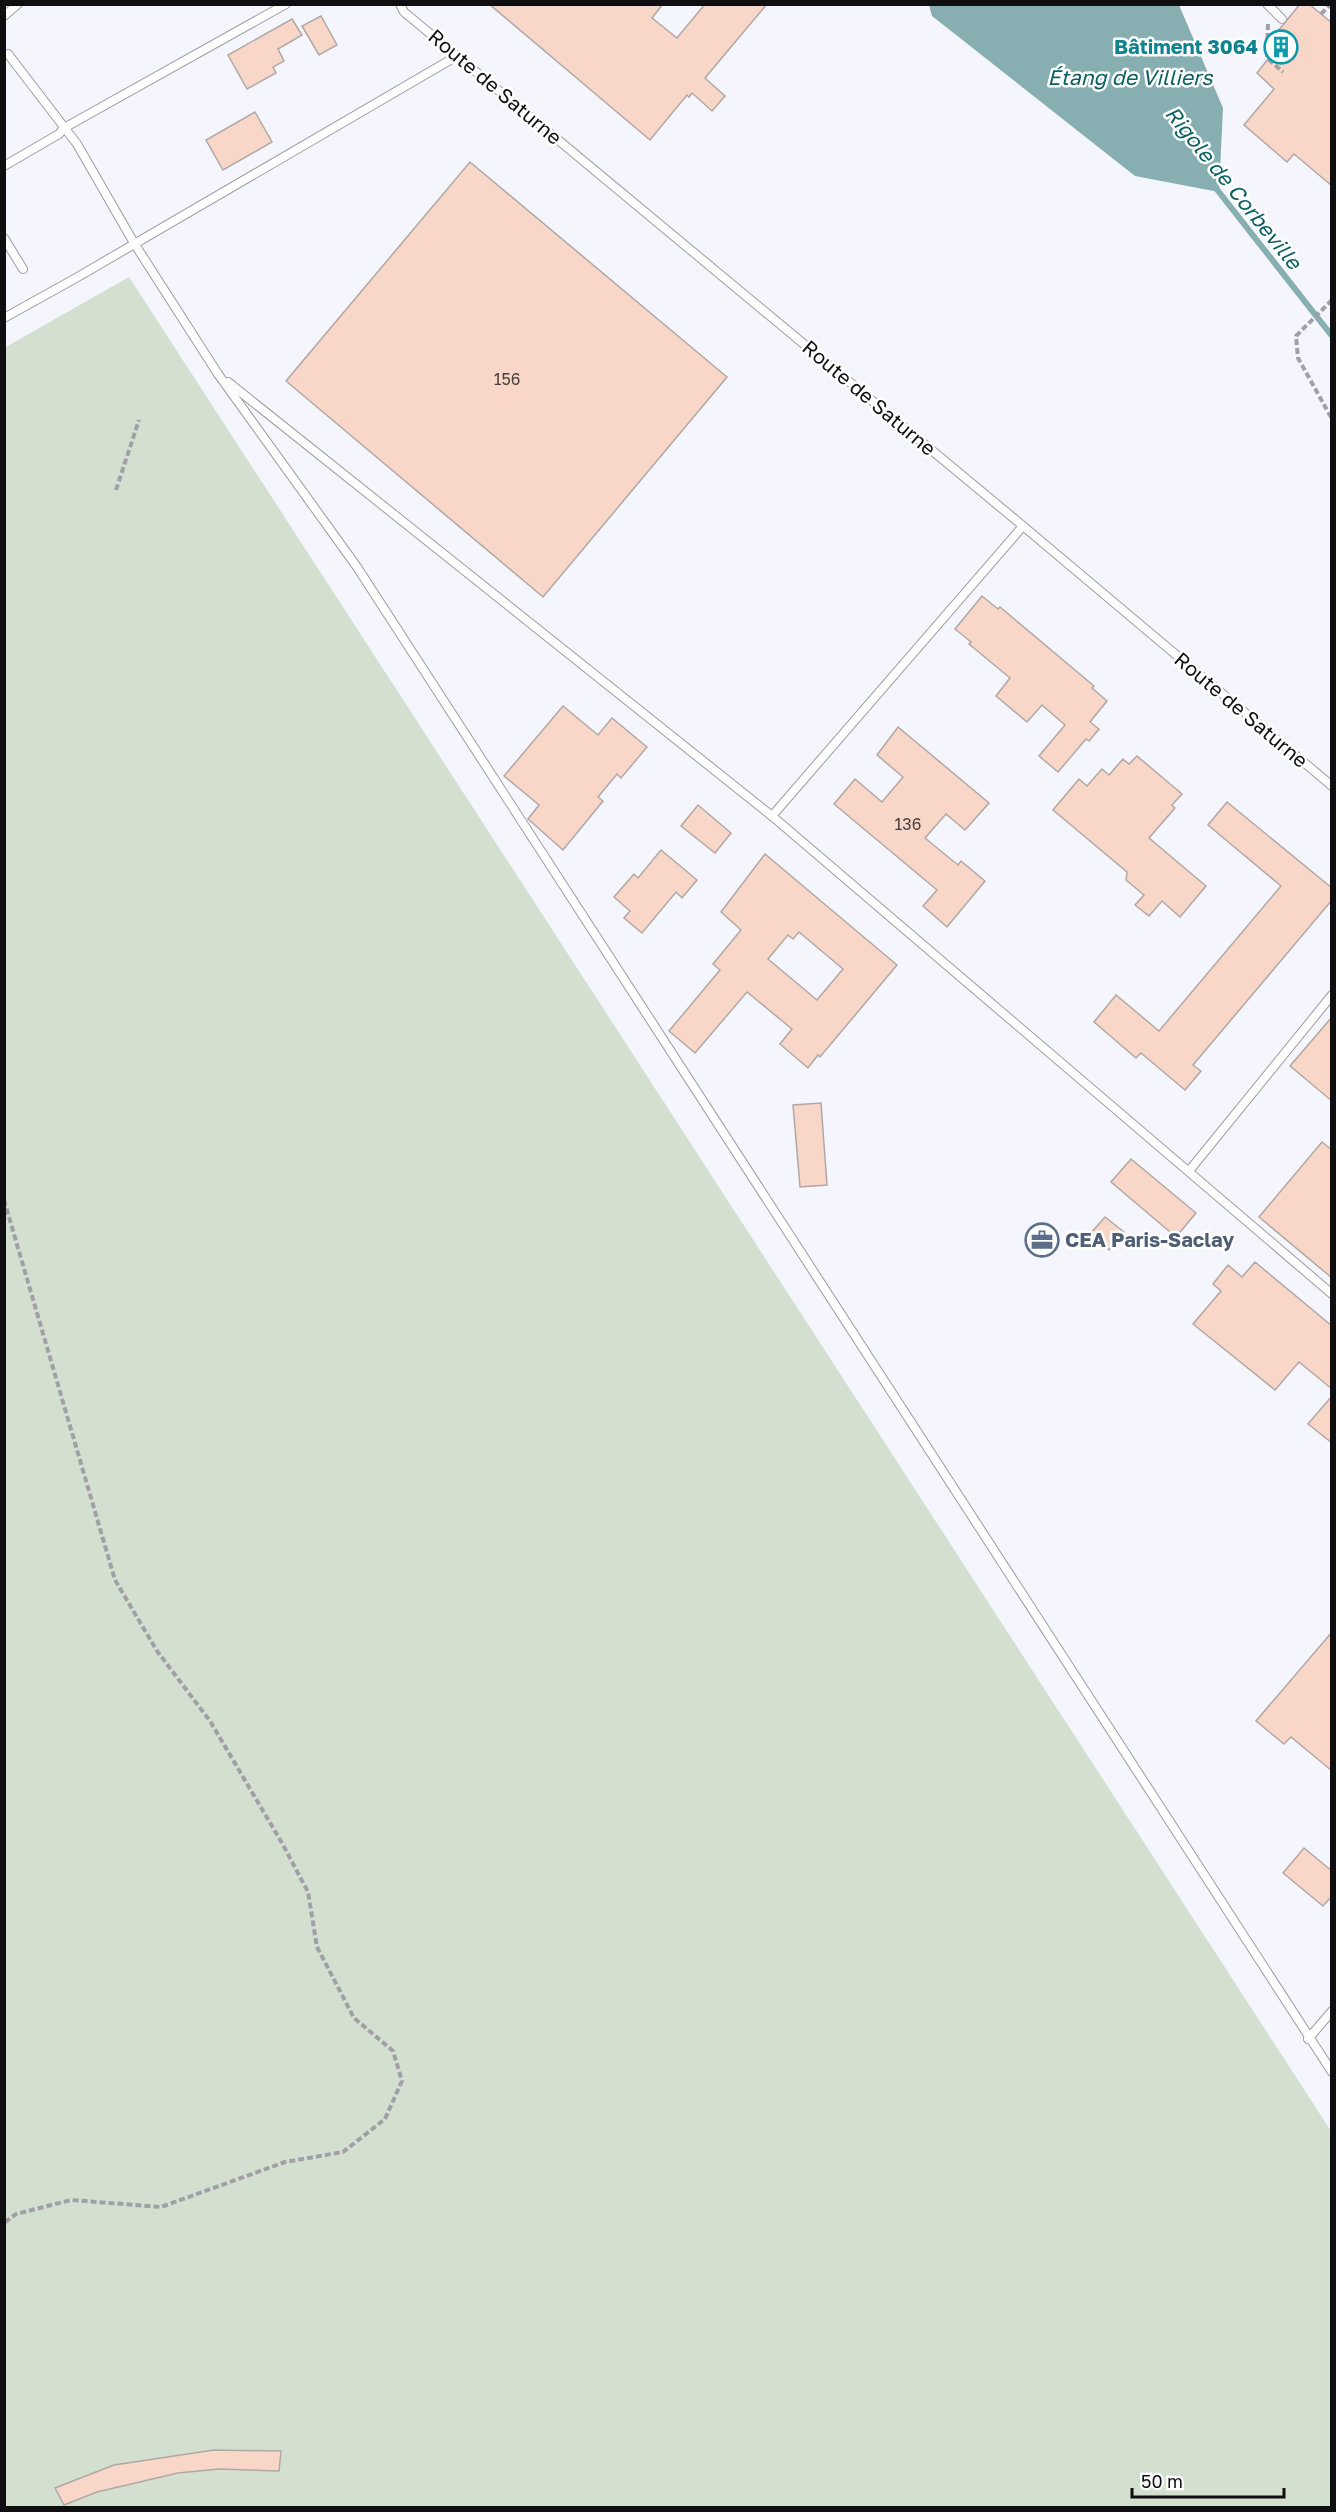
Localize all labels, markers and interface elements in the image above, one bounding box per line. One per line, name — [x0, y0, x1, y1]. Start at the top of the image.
street label: Route de Saturne — [424, 23, 567, 149]
building icon: Bâtiment 3064 — [1263, 29, 1299, 65]
place label: Bâtiment 3064 — [1114, 34, 1258, 58]
water label: Étang de Villiers — [1048, 64, 1213, 90]
water label: Rigole de Corbeville — [1160, 101, 1309, 276]
street label: Route de Saturne — [798, 334, 941, 460]
house number: 156 — [494, 369, 520, 389]
street label: Route de Saturne — [1170, 646, 1313, 772]
house number: 136 — [895, 814, 921, 834]
office icon: CEA Paris-Saclay — [1024, 1222, 1060, 1258]
place label: CEA Paris-Saclay — [1065, 1227, 1234, 1251]
scale bar — [1132, 2461, 1284, 2499]
text: 50 m — [1141, 2470, 1183, 2492]

